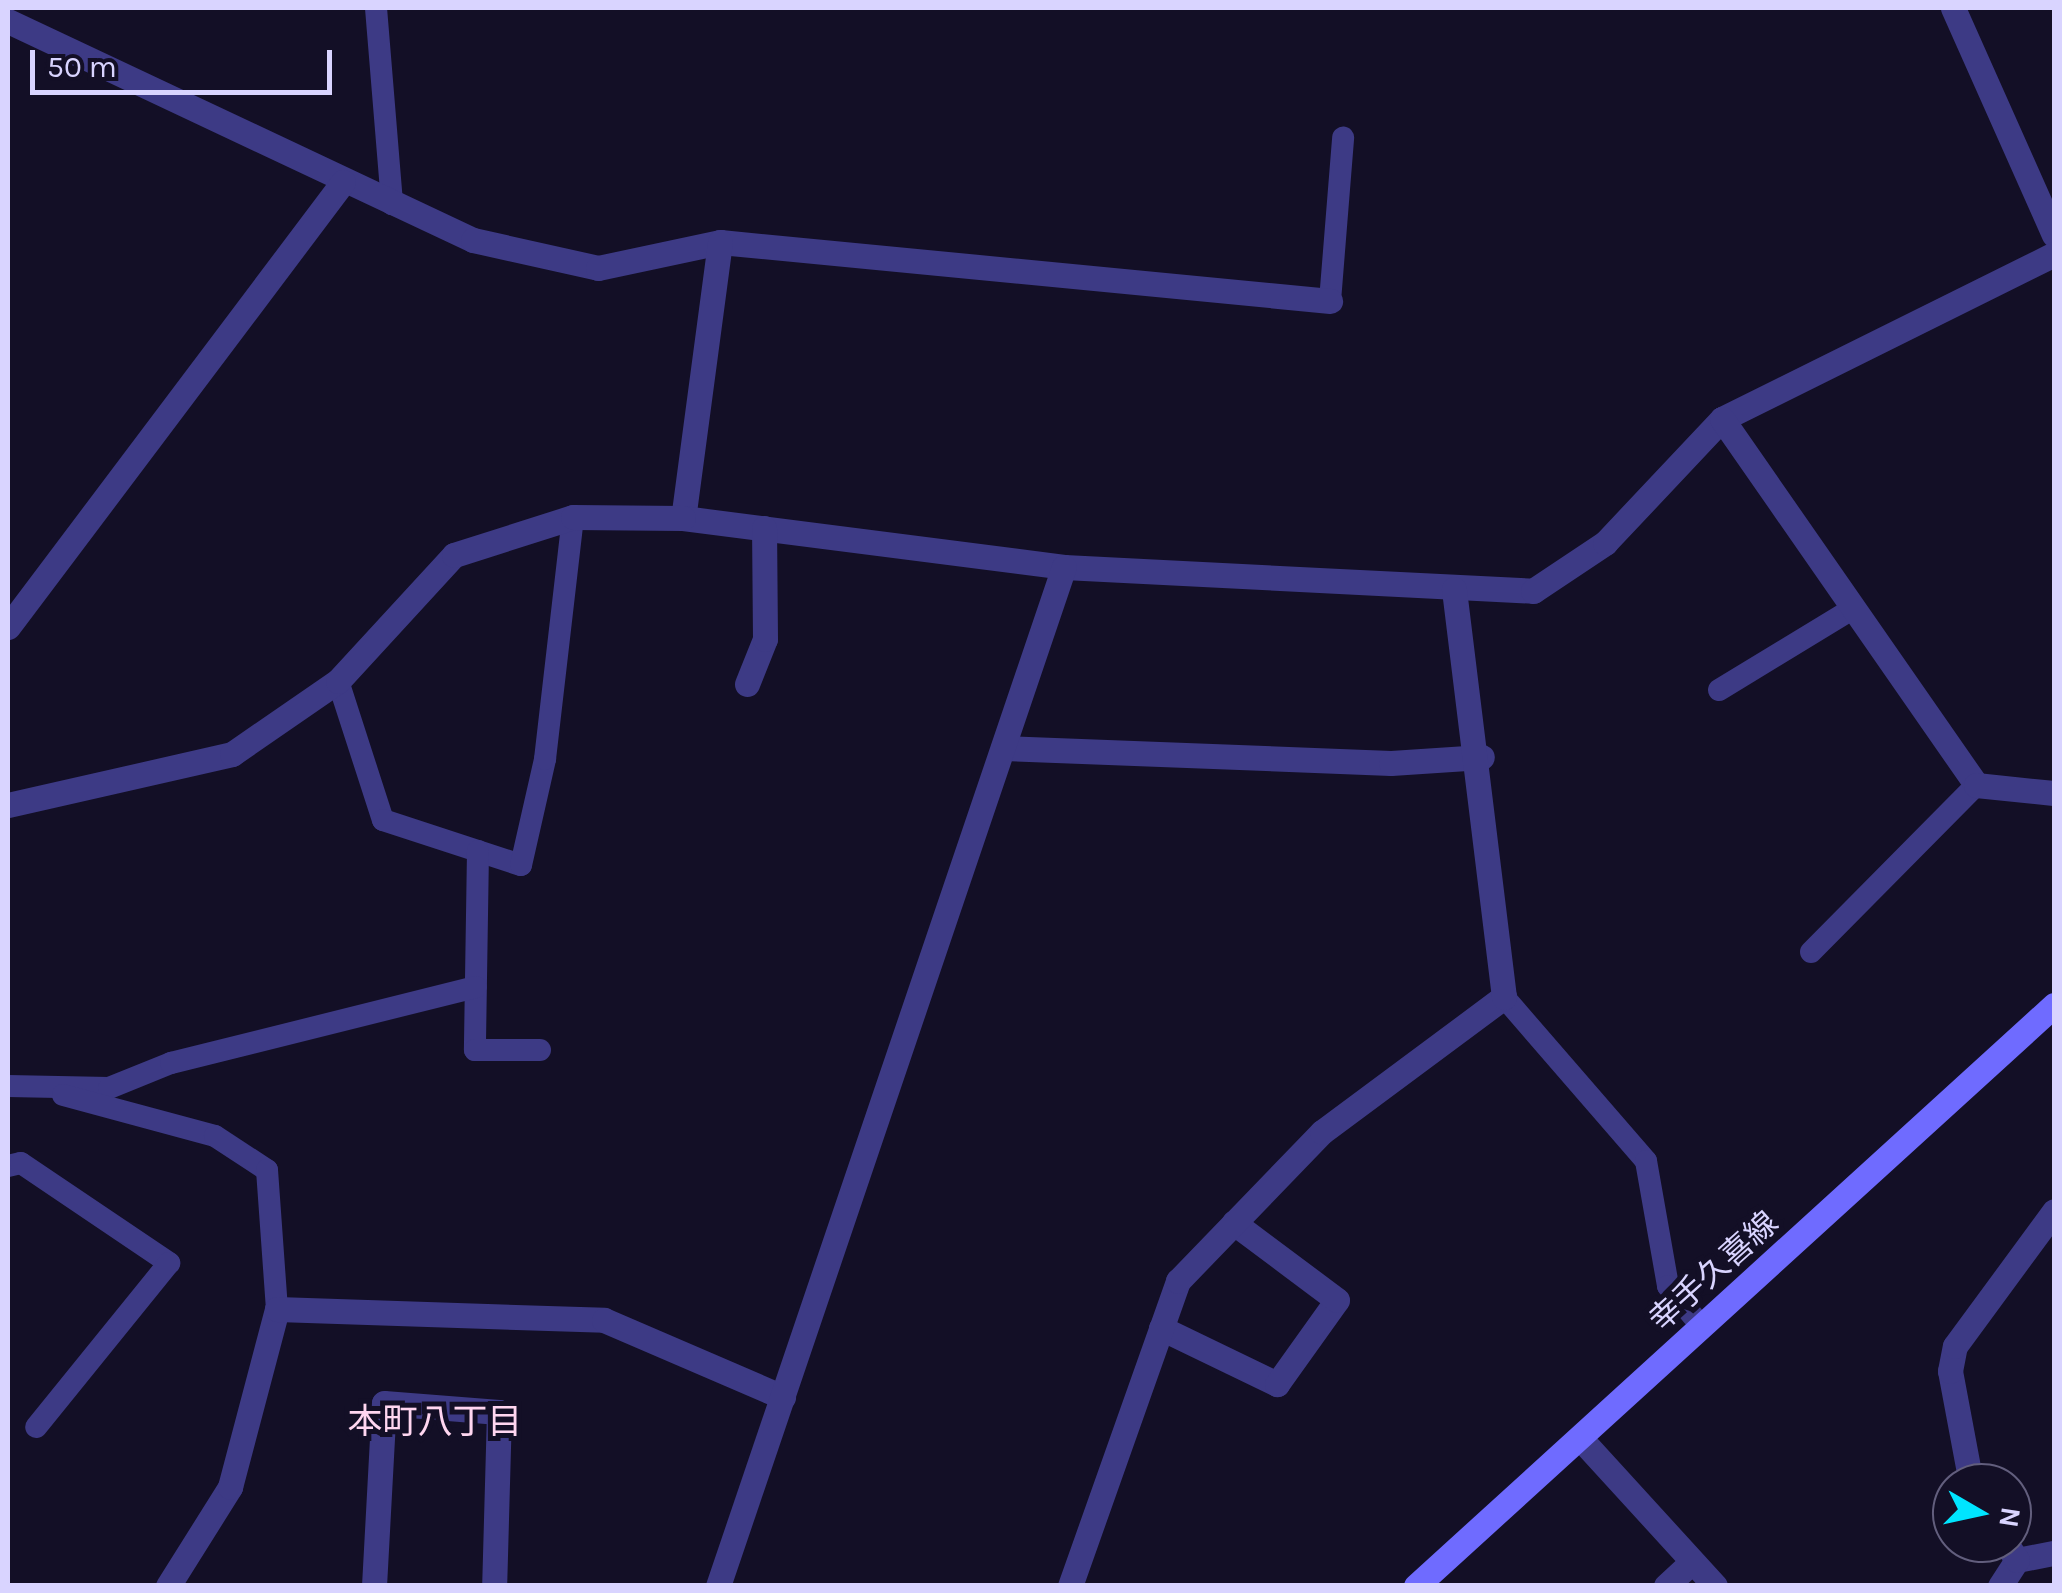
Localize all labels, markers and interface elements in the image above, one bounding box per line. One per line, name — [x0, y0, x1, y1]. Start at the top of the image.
scale bar — [35, 30, 338, 92]
text: 50 m — [47, 49, 117, 85]
street label: 幸手久喜線 — [1642, 1204, 1786, 1340]
district label: 本町八丁目 — [348, 1401, 522, 1443]
north arrow — [1932, 1463, 2032, 1563]
text: N — [1992, 1505, 2028, 1530]

